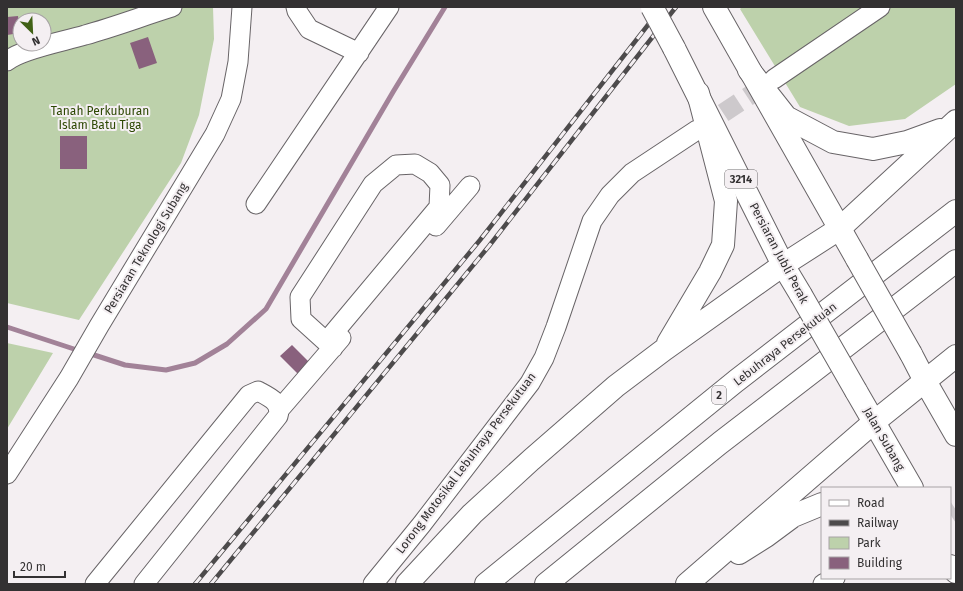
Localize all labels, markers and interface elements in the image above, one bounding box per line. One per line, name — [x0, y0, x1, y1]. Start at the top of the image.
north arrow — [12, 12, 52, 52]
text: N — [30, 33, 42, 48]
park label: Tanah Perkuburan Islam Batu Tiga — [51, 104, 149, 132]
road number: 3214 — [725, 170, 757, 188]
street label: Persiaran Teknologi Subang — [101, 179, 191, 316]
street label: Persiaran Jubli Perak — [747, 200, 812, 306]
street label: Lebuhraya Persekutuan — [731, 299, 839, 389]
street label: Lorong Motosikal Lebuhraya Persekutuan — [393, 370, 539, 556]
road number: 2 — [712, 386, 726, 404]
street label: Jalan Subang — [860, 405, 908, 474]
legend — [821, 487, 951, 579]
text: Road — [857, 496, 885, 510]
text: Railway — [857, 516, 898, 530]
text: Park — [857, 536, 881, 550]
scale bar — [14, 553, 65, 579]
text: Building — [857, 556, 903, 570]
text: 20 m — [20, 560, 46, 574]

